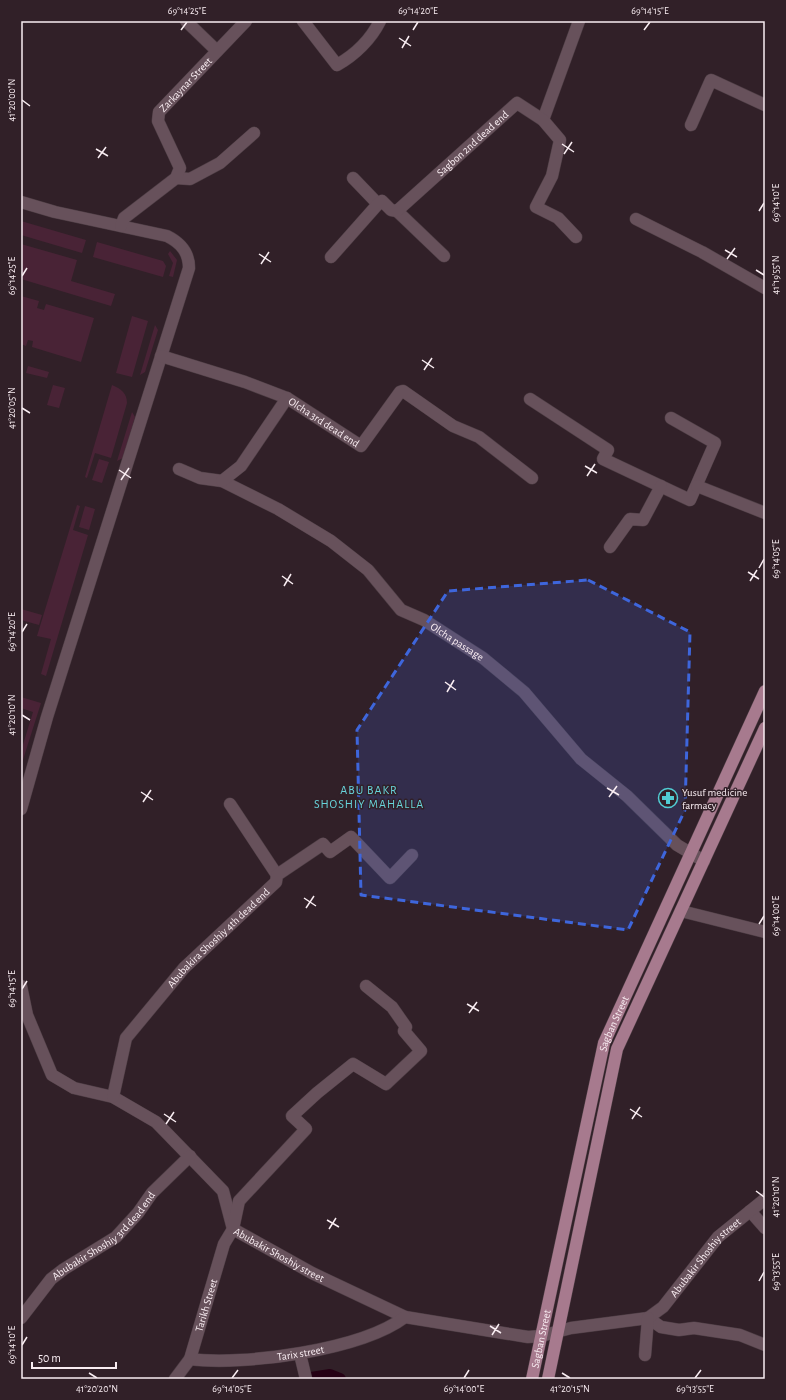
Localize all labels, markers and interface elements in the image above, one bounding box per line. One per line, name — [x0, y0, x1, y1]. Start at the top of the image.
text: 69°14'25"E — [168, 6, 206, 16]
text: 69°14'20"E — [398, 6, 438, 16]
text: 69°14'15"E — [631, 6, 669, 16]
street label: Zarkaynar Street — [157, 55, 214, 114]
text: 41°20'00"N — [7, 79, 17, 121]
street label: Sagbon 2nd dead end — [434, 108, 510, 178]
text: 69°14'10"E — [771, 184, 781, 222]
text: 41°19'55"N — [771, 256, 781, 294]
text: 69°14'25"E — [7, 257, 17, 295]
text: 41°20'05"N — [7, 387, 17, 429]
street label: Olcha 3rd dead end — [287, 395, 362, 449]
text: 69°14'05"E — [771, 539, 781, 579]
text: 69°14'20"E — [7, 612, 17, 652]
street label: Olcha passage — [429, 620, 486, 663]
text: 41°20'10"N — [7, 694, 17, 736]
district label: ABU BAKR SHOSHIY MAHALLA — [314, 784, 424, 810]
pharmacy icon: Yusuf medicine farmacy — [657, 787, 679, 809]
place label: Yusuf medicine farmacy — [682, 787, 747, 811]
street label: Abubakira Shoshiy 4th dead end — [165, 885, 272, 989]
text: 69°14'00"E — [771, 896, 781, 936]
text: 69°14'15"E — [7, 970, 17, 1008]
street label: Sagban Street — [597, 994, 630, 1052]
text: 41°20'10"N — [771, 1176, 781, 1218]
street label: Abubakir Shoshiy 3rd dead end — [50, 1189, 157, 1282]
street label: Abubakir Shoshiy street — [668, 1215, 743, 1299]
street label: Abubakir Shoshiy street — [232, 1225, 326, 1284]
text: 69°13'55"E — [771, 1253, 781, 1291]
street label: Tarikh Street — [193, 1277, 219, 1333]
street label: Sagban Street — [529, 1308, 552, 1369]
text: 69°14'10"E — [7, 1326, 17, 1364]
street label: Tarix street — [276, 1343, 325, 1362]
scale bar — [32, 1344, 116, 1370]
text: 50 m — [38, 1352, 61, 1364]
text: 41°20'20"N — [76, 1384, 118, 1394]
text: 69°14'05"E — [212, 1384, 252, 1394]
text: 69°14'00"E — [444, 1384, 484, 1394]
text: 41°20'15"N — [550, 1384, 590, 1394]
text: 69°13'55"E — [676, 1384, 714, 1394]

